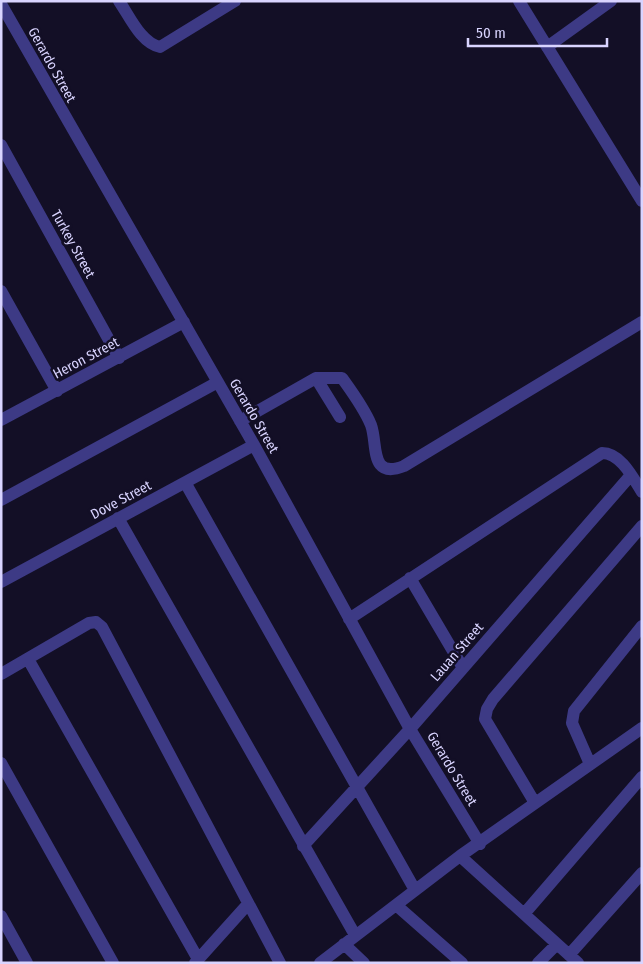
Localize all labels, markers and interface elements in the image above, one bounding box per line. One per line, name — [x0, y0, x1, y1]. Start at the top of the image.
scale bar — [468, 15, 607, 47]
street label: Gerardo Street — [24, 24, 80, 106]
text: 50 m — [476, 24, 506, 42]
street label: Turkey Street — [47, 207, 99, 281]
street label: Heron Street — [50, 333, 122, 382]
street label: Gerardo Street — [226, 376, 282, 457]
street label: Dove Street — [88, 477, 155, 523]
street label: Lauan Street — [427, 619, 487, 685]
street label: Gerardo Street — [423, 729, 481, 809]

